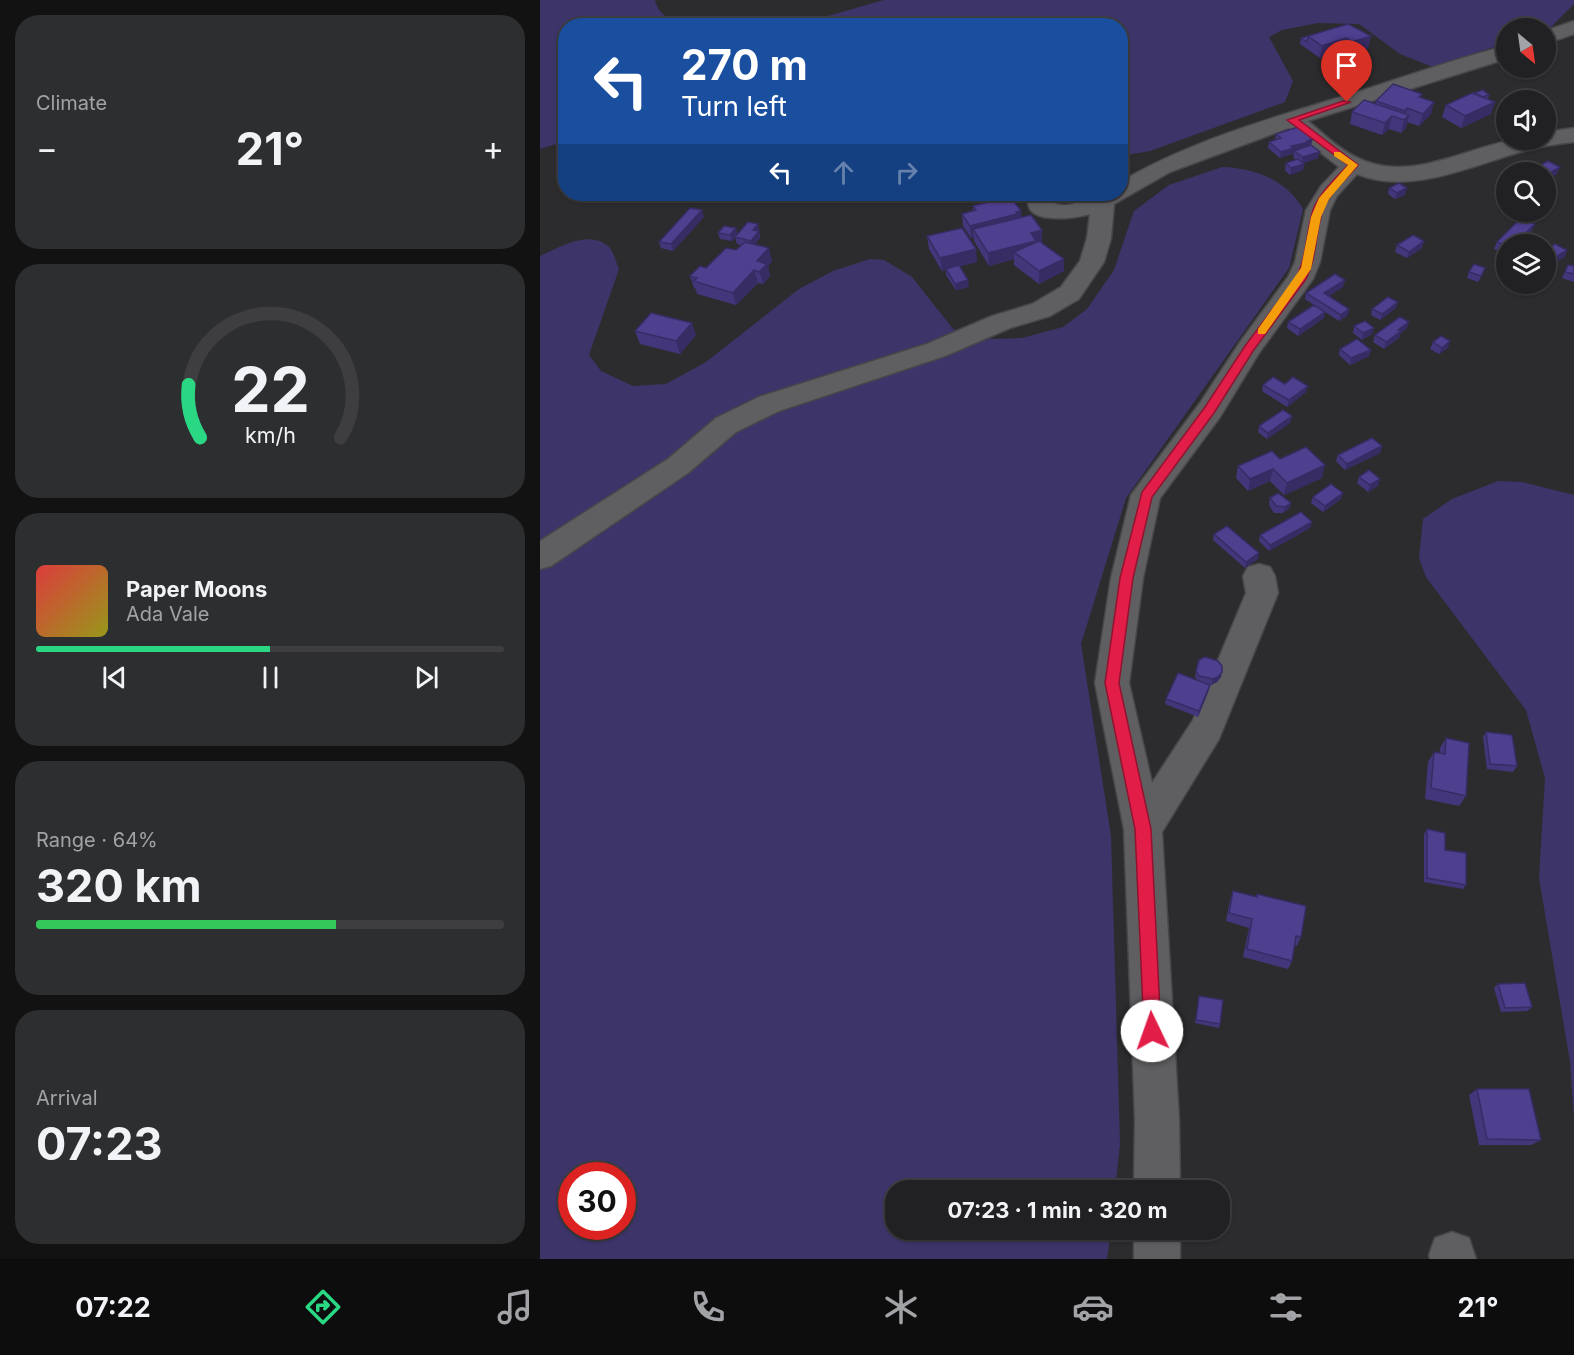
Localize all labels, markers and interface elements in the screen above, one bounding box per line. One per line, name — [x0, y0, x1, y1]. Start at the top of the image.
north arrow — [1496, 18, 1556, 78]
map controls — [1496, 18, 1556, 294]
text: 270 m — [681, 39, 808, 90]
pin — [1321, 40, 1372, 102]
icon: left — [582, 42, 660, 120]
icon: arrive — [1330, 49, 1363, 82]
text: Turn left — [681, 90, 787, 123]
button: sound — [1496, 90, 1556, 150]
text: Climate — [36, 91, 107, 115]
text: 21° — [236, 121, 304, 176]
text: − — [36, 128, 58, 168]
text: + — [482, 128, 504, 168]
icon: left — [764, 156, 797, 189]
icon: ahead — [827, 156, 860, 189]
icon: right — [890, 156, 923, 189]
button: search — [1496, 162, 1556, 222]
button: layers — [1496, 234, 1556, 294]
text: 22 — [231, 352, 309, 427]
text: km/h — [245, 422, 295, 448]
text: Paper Moons — [126, 576, 267, 602]
text: Ada Vale — [126, 602, 209, 626]
icon: previous — [98, 661, 131, 694]
icon: pause — [254, 661, 287, 694]
icon: next — [410, 661, 443, 694]
text: Range · 64% — [36, 828, 158, 852]
text: 320 km — [36, 858, 202, 913]
position arrow — [1120, 999, 1184, 1063]
text: Arrival — [36, 1086, 98, 1110]
text: 07:23 — [36, 1116, 163, 1171]
speed limit sign: 30 — [558, 1162, 636, 1240]
text: 07:23 · 1 min · 320 m — [947, 1197, 1168, 1223]
icon: directions — [302, 1286, 344, 1328]
icon: music — [494, 1286, 536, 1328]
icon: phone — [687, 1286, 729, 1328]
icon: climate — [880, 1286, 922, 1328]
icon: car — [1072, 1286, 1114, 1328]
icon: filters — [1265, 1286, 1307, 1328]
text: 07:22 — [75, 1291, 151, 1324]
text: 21° — [1458, 1291, 1499, 1324]

